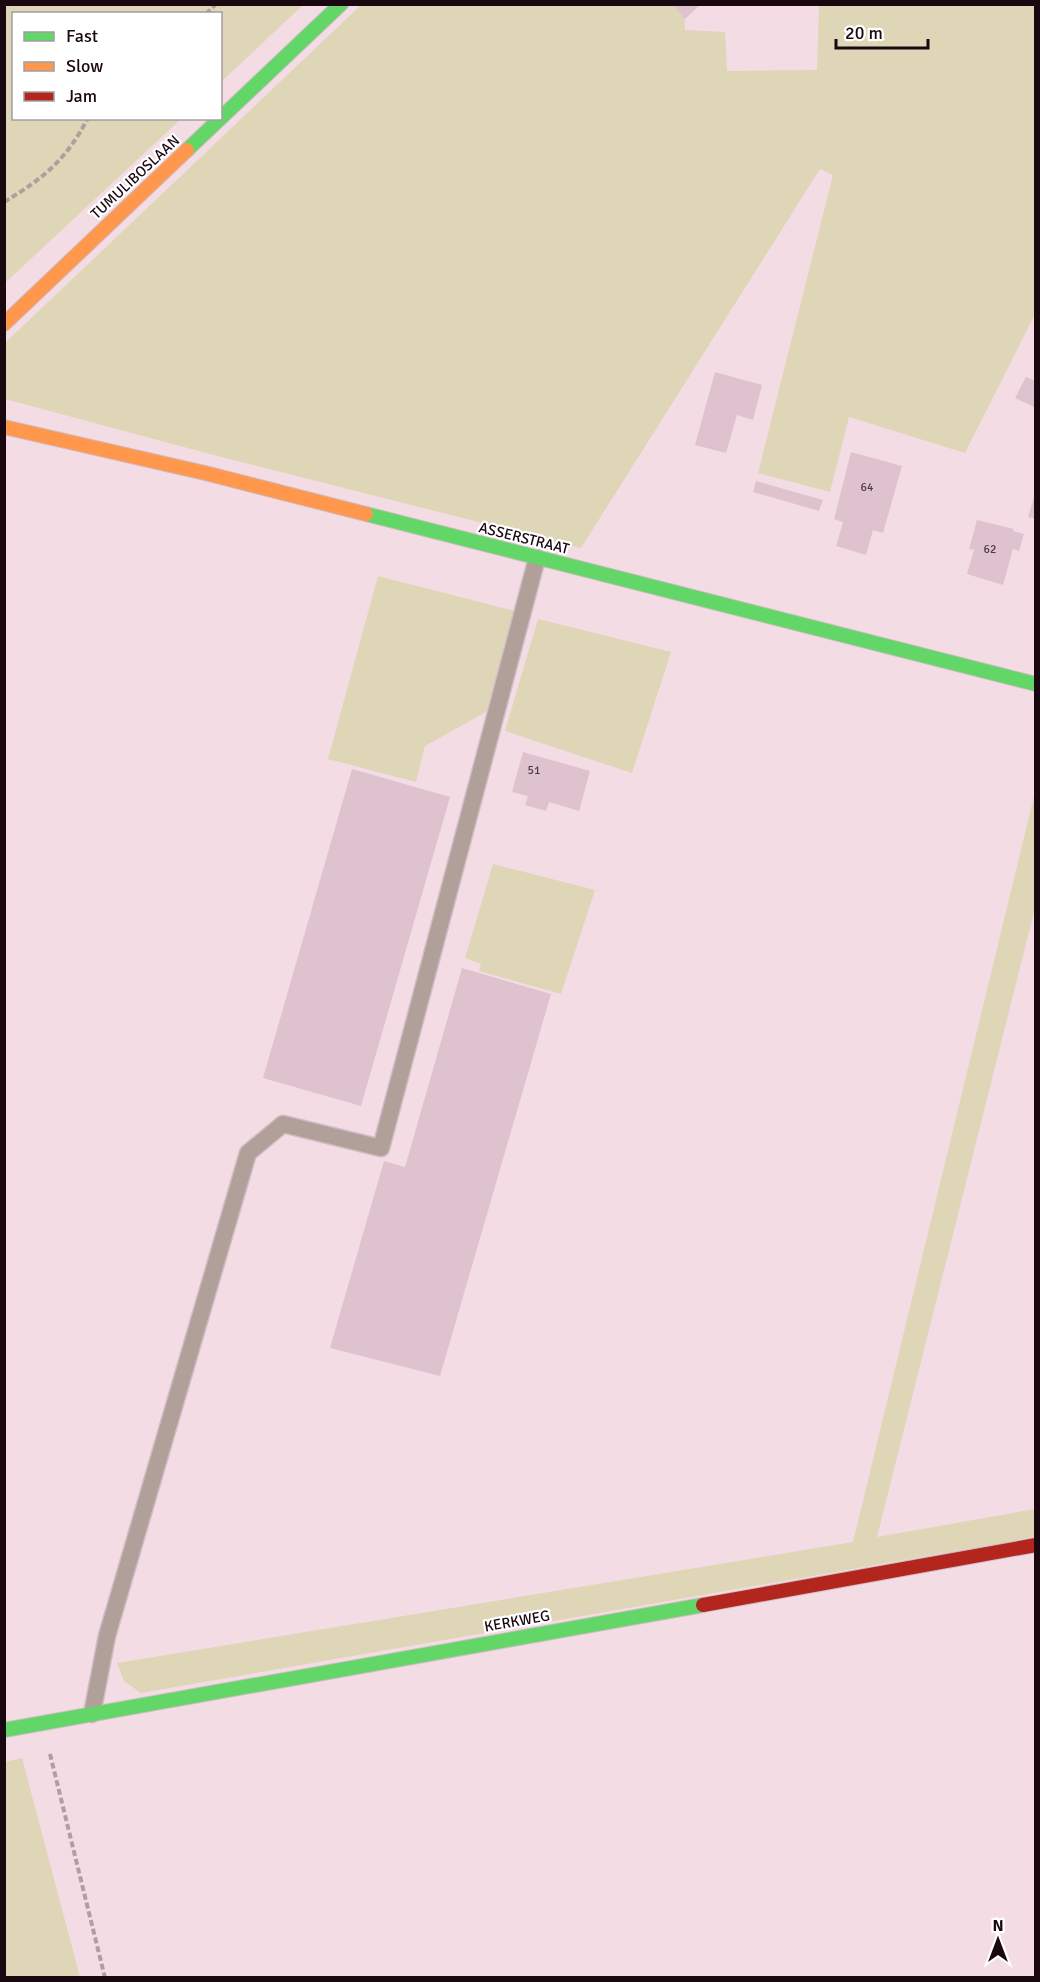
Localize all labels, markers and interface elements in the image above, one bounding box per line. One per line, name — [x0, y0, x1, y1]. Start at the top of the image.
legend — [12, 12, 222, 120]
scale bar — [836, 12, 928, 50]
text: 20 m — [845, 22, 883, 44]
text: Fast — [66, 25, 98, 47]
text: Slow — [66, 55, 103, 77]
text: Jam — [66, 85, 97, 107]
street label: TUMULIBOSLAAN — [87, 131, 183, 223]
house number: 64 — [861, 480, 874, 495]
street label: ASSERSTRAAT — [477, 518, 572, 558]
house number: 62 — [984, 542, 996, 557]
house number: 51 — [528, 763, 540, 778]
street label: KERKWEG — [483, 1606, 551, 1636]
north arrow — [968, 1910, 1028, 1970]
text: N — [992, 1916, 1004, 1936]

